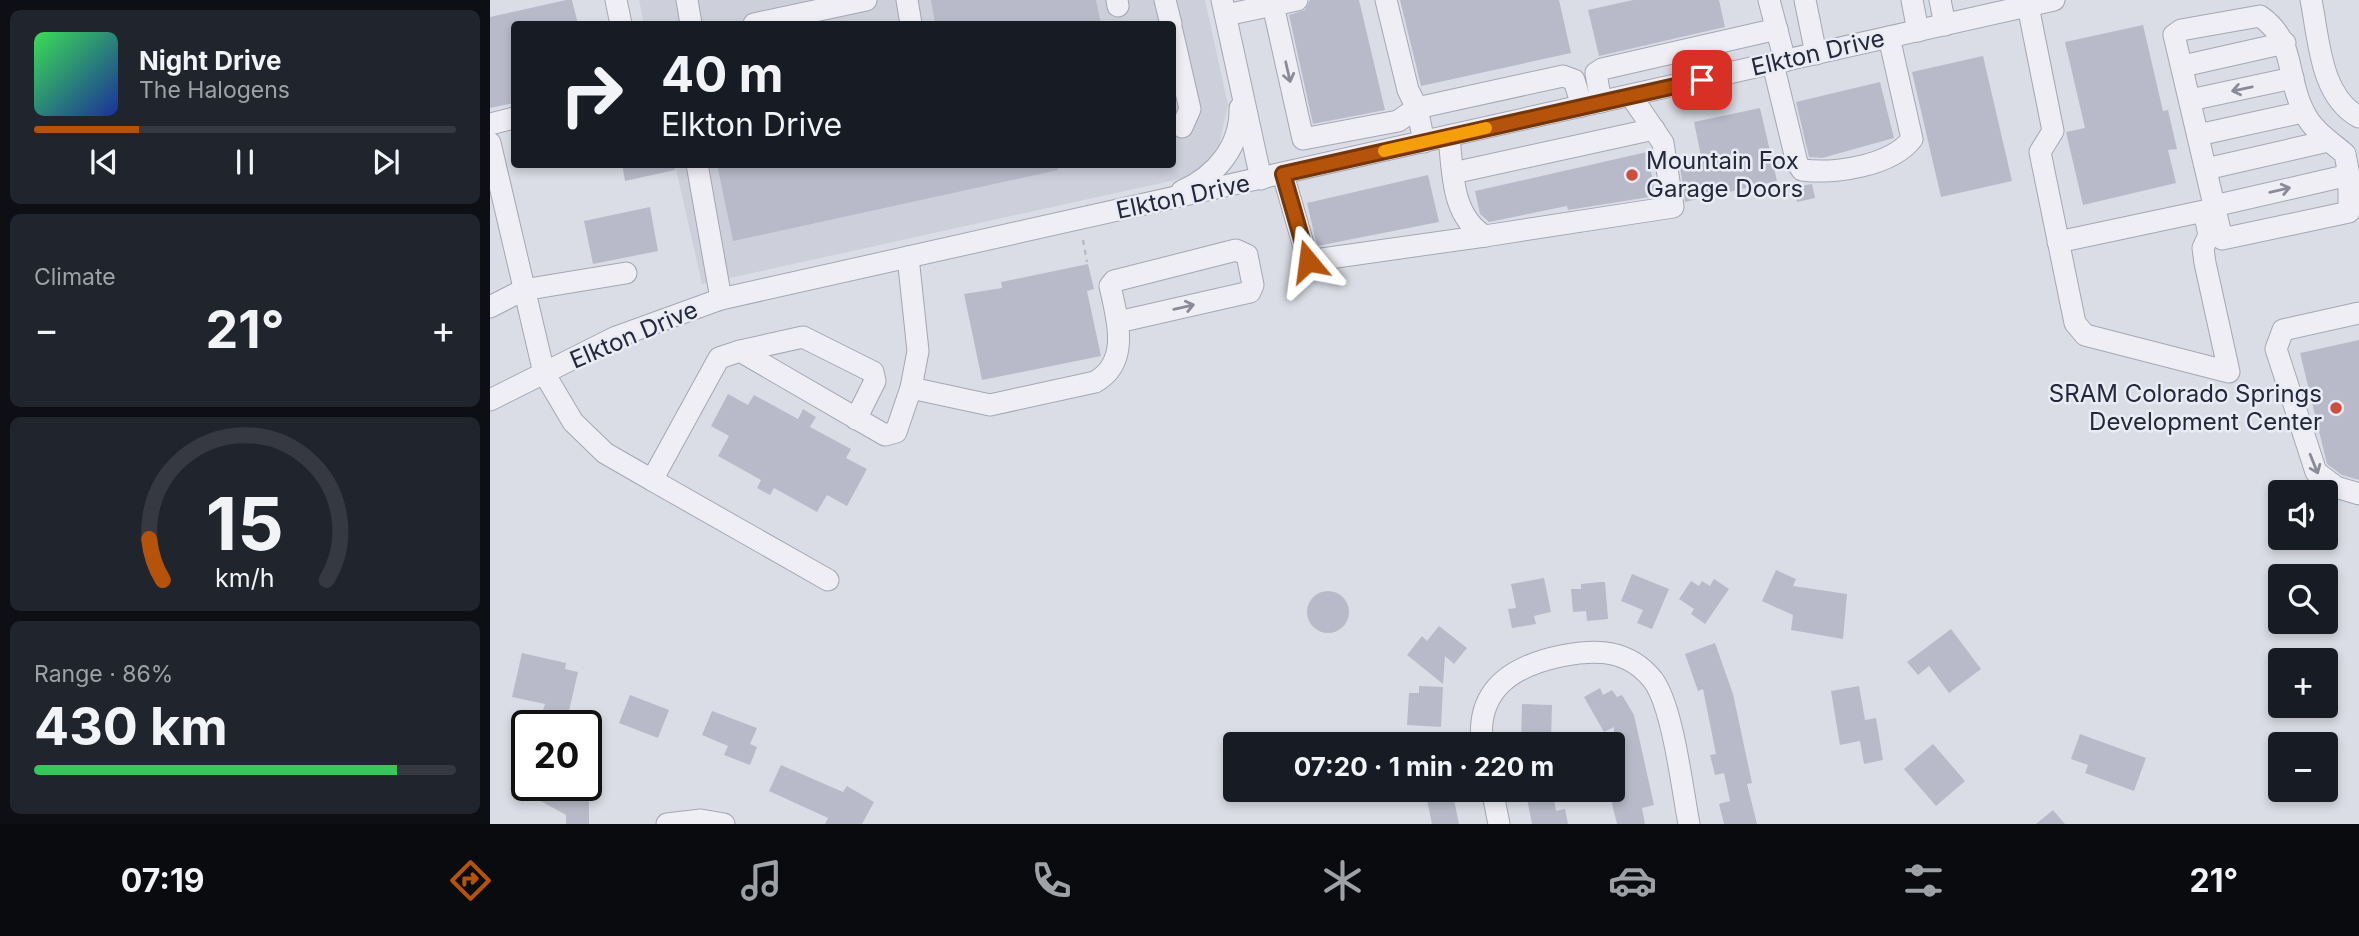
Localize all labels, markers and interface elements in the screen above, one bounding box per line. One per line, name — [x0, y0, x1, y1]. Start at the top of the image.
street label: Elkton Drive — [1748, 23, 1887, 82]
text: Night Drive — [139, 45, 281, 76]
text: 40 m — [661, 45, 784, 104]
icon: right — [546, 49, 637, 140]
pin — [1672, 50, 1732, 110]
one-way arrow — [1282, 60, 1295, 83]
icon: arrive — [1683, 61, 1721, 99]
text: The Halogens — [139, 76, 290, 104]
one-way arrow — [2231, 82, 2254, 96]
text: Elkton Drive — [661, 105, 842, 144]
icon: previous — [85, 143, 123, 181]
icon: pause — [226, 143, 264, 181]
icon: next — [367, 143, 405, 181]
place label: Mountain Fox Garage Doors — [1646, 146, 1803, 203]
marker: Mountain Fox Garage Doors — [1624, 167, 1640, 183]
street label: Elkton Drive — [1113, 168, 1252, 225]
one-way arrow — [2268, 183, 2291, 197]
position arrow — [1271, 224, 1345, 298]
text: Climate — [34, 263, 116, 291]
street label: Elkton Drive — [566, 295, 702, 374]
text: 21° — [205, 298, 285, 361]
one-way arrow — [1172, 300, 1195, 314]
text: − — [34, 306, 59, 352]
text: + — [431, 306, 456, 352]
place label: SRAM Colorado Springs Development Center — [2049, 379, 2322, 436]
marker: SRAM Colorado Springs Development Center — [2328, 400, 2344, 416]
one-way arrow — [2309, 452, 2322, 474]
text: 15 — [206, 479, 284, 568]
map controls — [2268, 480, 2338, 802]
button: sound — [2268, 480, 2338, 550]
text: km/h — [215, 563, 275, 593]
button: search — [2268, 564, 2338, 634]
button: + — [2268, 648, 2338, 718]
text: Range · 86% — [34, 660, 173, 688]
text: 430 km — [34, 695, 228, 758]
speed limit sign: 20 — [511, 710, 602, 801]
button: − — [2268, 732, 2338, 802]
text: 07:20 · 1 min · 220 m — [1294, 751, 1554, 782]
icon: directions — [446, 856, 495, 905]
icon: music — [737, 856, 786, 905]
icon: phone — [1027, 856, 1076, 905]
icon: climate — [1318, 856, 1367, 905]
icon: car — [1608, 856, 1657, 905]
icon: filters — [1899, 856, 1948, 905]
text: 07:19 — [121, 861, 205, 900]
text: 21° — [2189, 861, 2238, 900]

